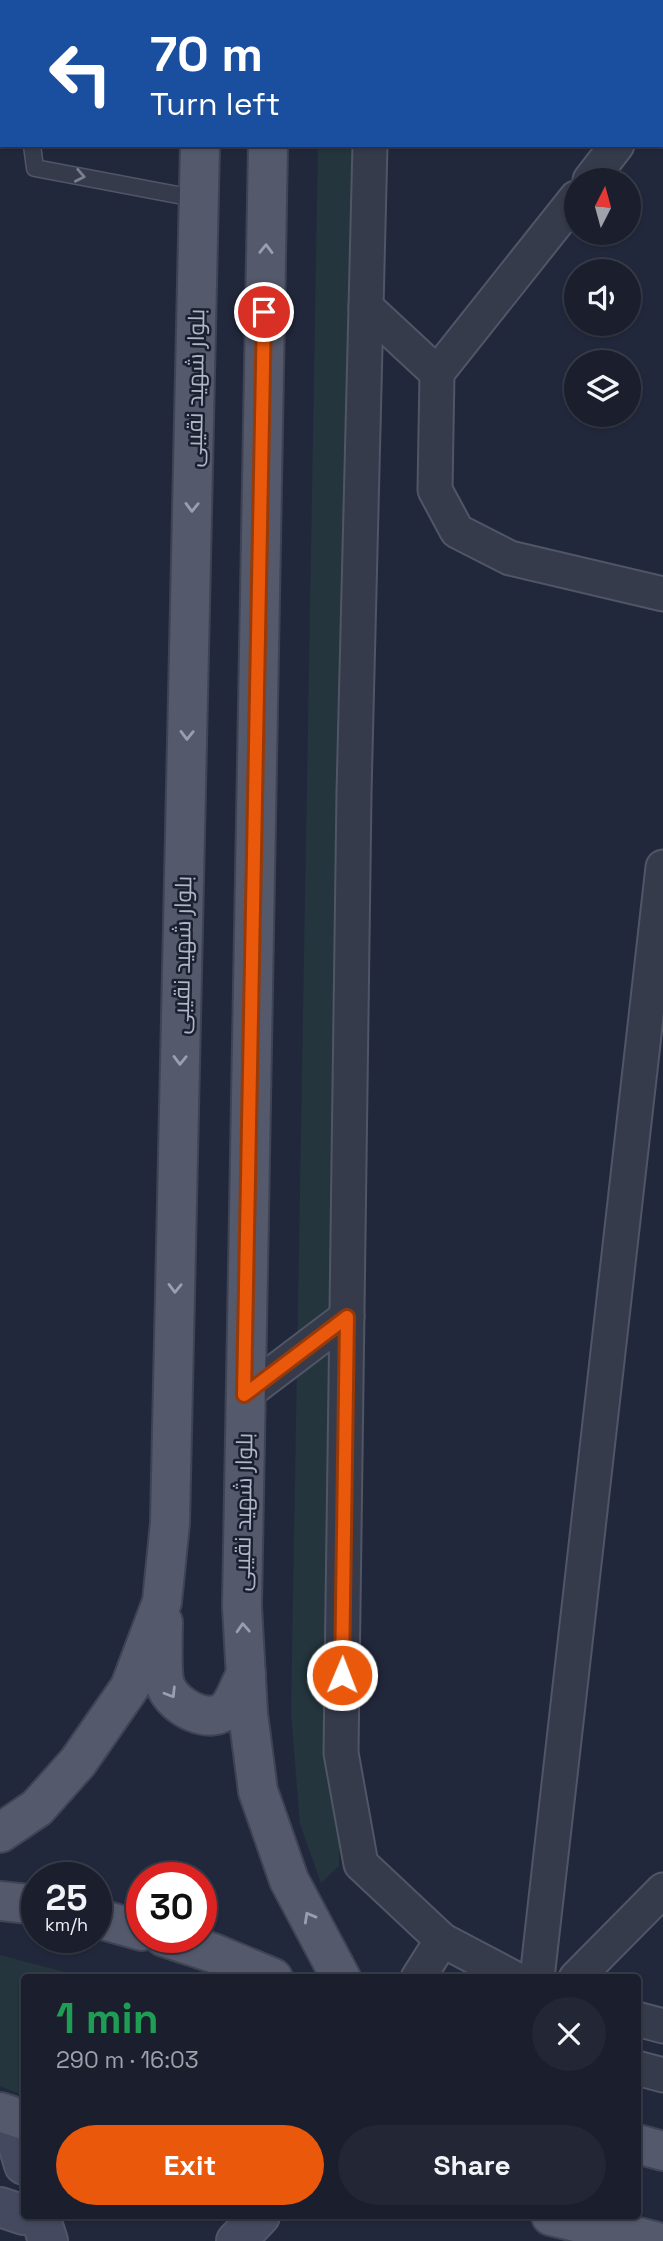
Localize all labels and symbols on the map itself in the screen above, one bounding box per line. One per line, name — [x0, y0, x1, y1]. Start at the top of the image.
one-way arrow — [74, 168, 86, 183]
north arrow — [564, 168, 640, 245]
one-way arrow — [258, 243, 273, 254]
pin — [234, 282, 294, 342]
street label: بلوار شهید نقیبی — [179, 308, 211, 468]
one-way arrow — [184, 503, 200, 513]
one-way arrow — [179, 730, 195, 741]
street label: بلوار شهید نقیبی — [166, 875, 198, 1035]
one-way arrow — [172, 1056, 188, 1066]
one-way arrow — [167, 1283, 183, 1293]
street label: بلوار شهید نقیبی — [227, 1432, 259, 1592]
one-way arrow — [236, 1622, 251, 1633]
position arrow — [305, 1638, 379, 1712]
one-way arrow — [163, 1685, 176, 1698]
speed limit sign: 30 — [126, 1862, 217, 1953]
one-way arrow — [304, 1912, 317, 1925]

